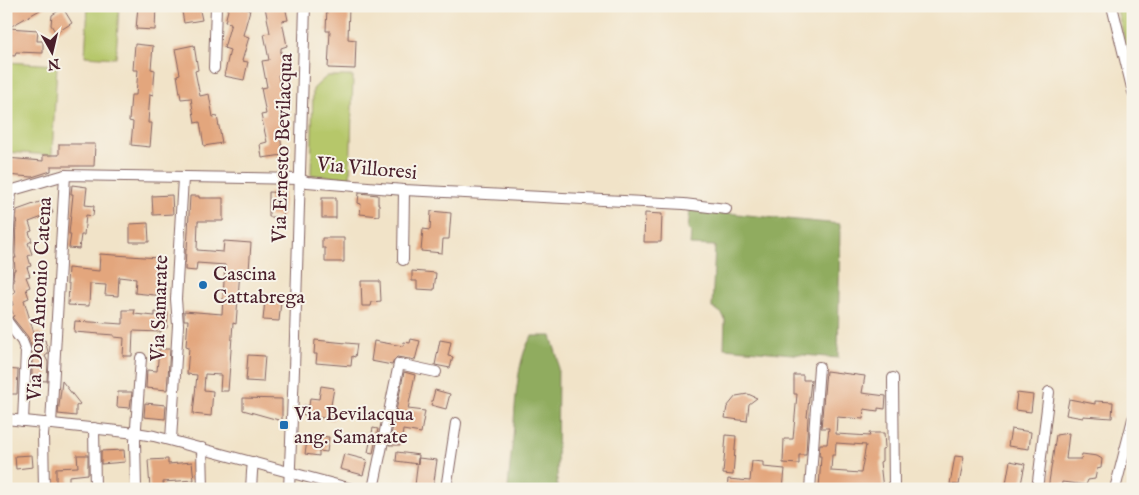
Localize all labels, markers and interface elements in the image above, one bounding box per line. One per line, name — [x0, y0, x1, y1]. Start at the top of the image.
north arrow — [28, 28, 78, 78]
street label: Via Ernesto Bevilacqua — [267, 52, 299, 244]
text: N — [46, 54, 62, 74]
street label: Via Villoresi — [315, 152, 418, 186]
street label: Via Don Antonio Catena — [22, 196, 58, 403]
street label: Via Samarate — [146, 254, 174, 363]
place label: Cascina Cattabrega — [213, 262, 305, 310]
marker: Cascina Cattabrega — [197, 279, 209, 291]
place label: Via Bevilacqua ang. Samarate — [293, 402, 414, 450]
marker: Via Bevilacqua ang. Samarate — [278, 419, 290, 431]

